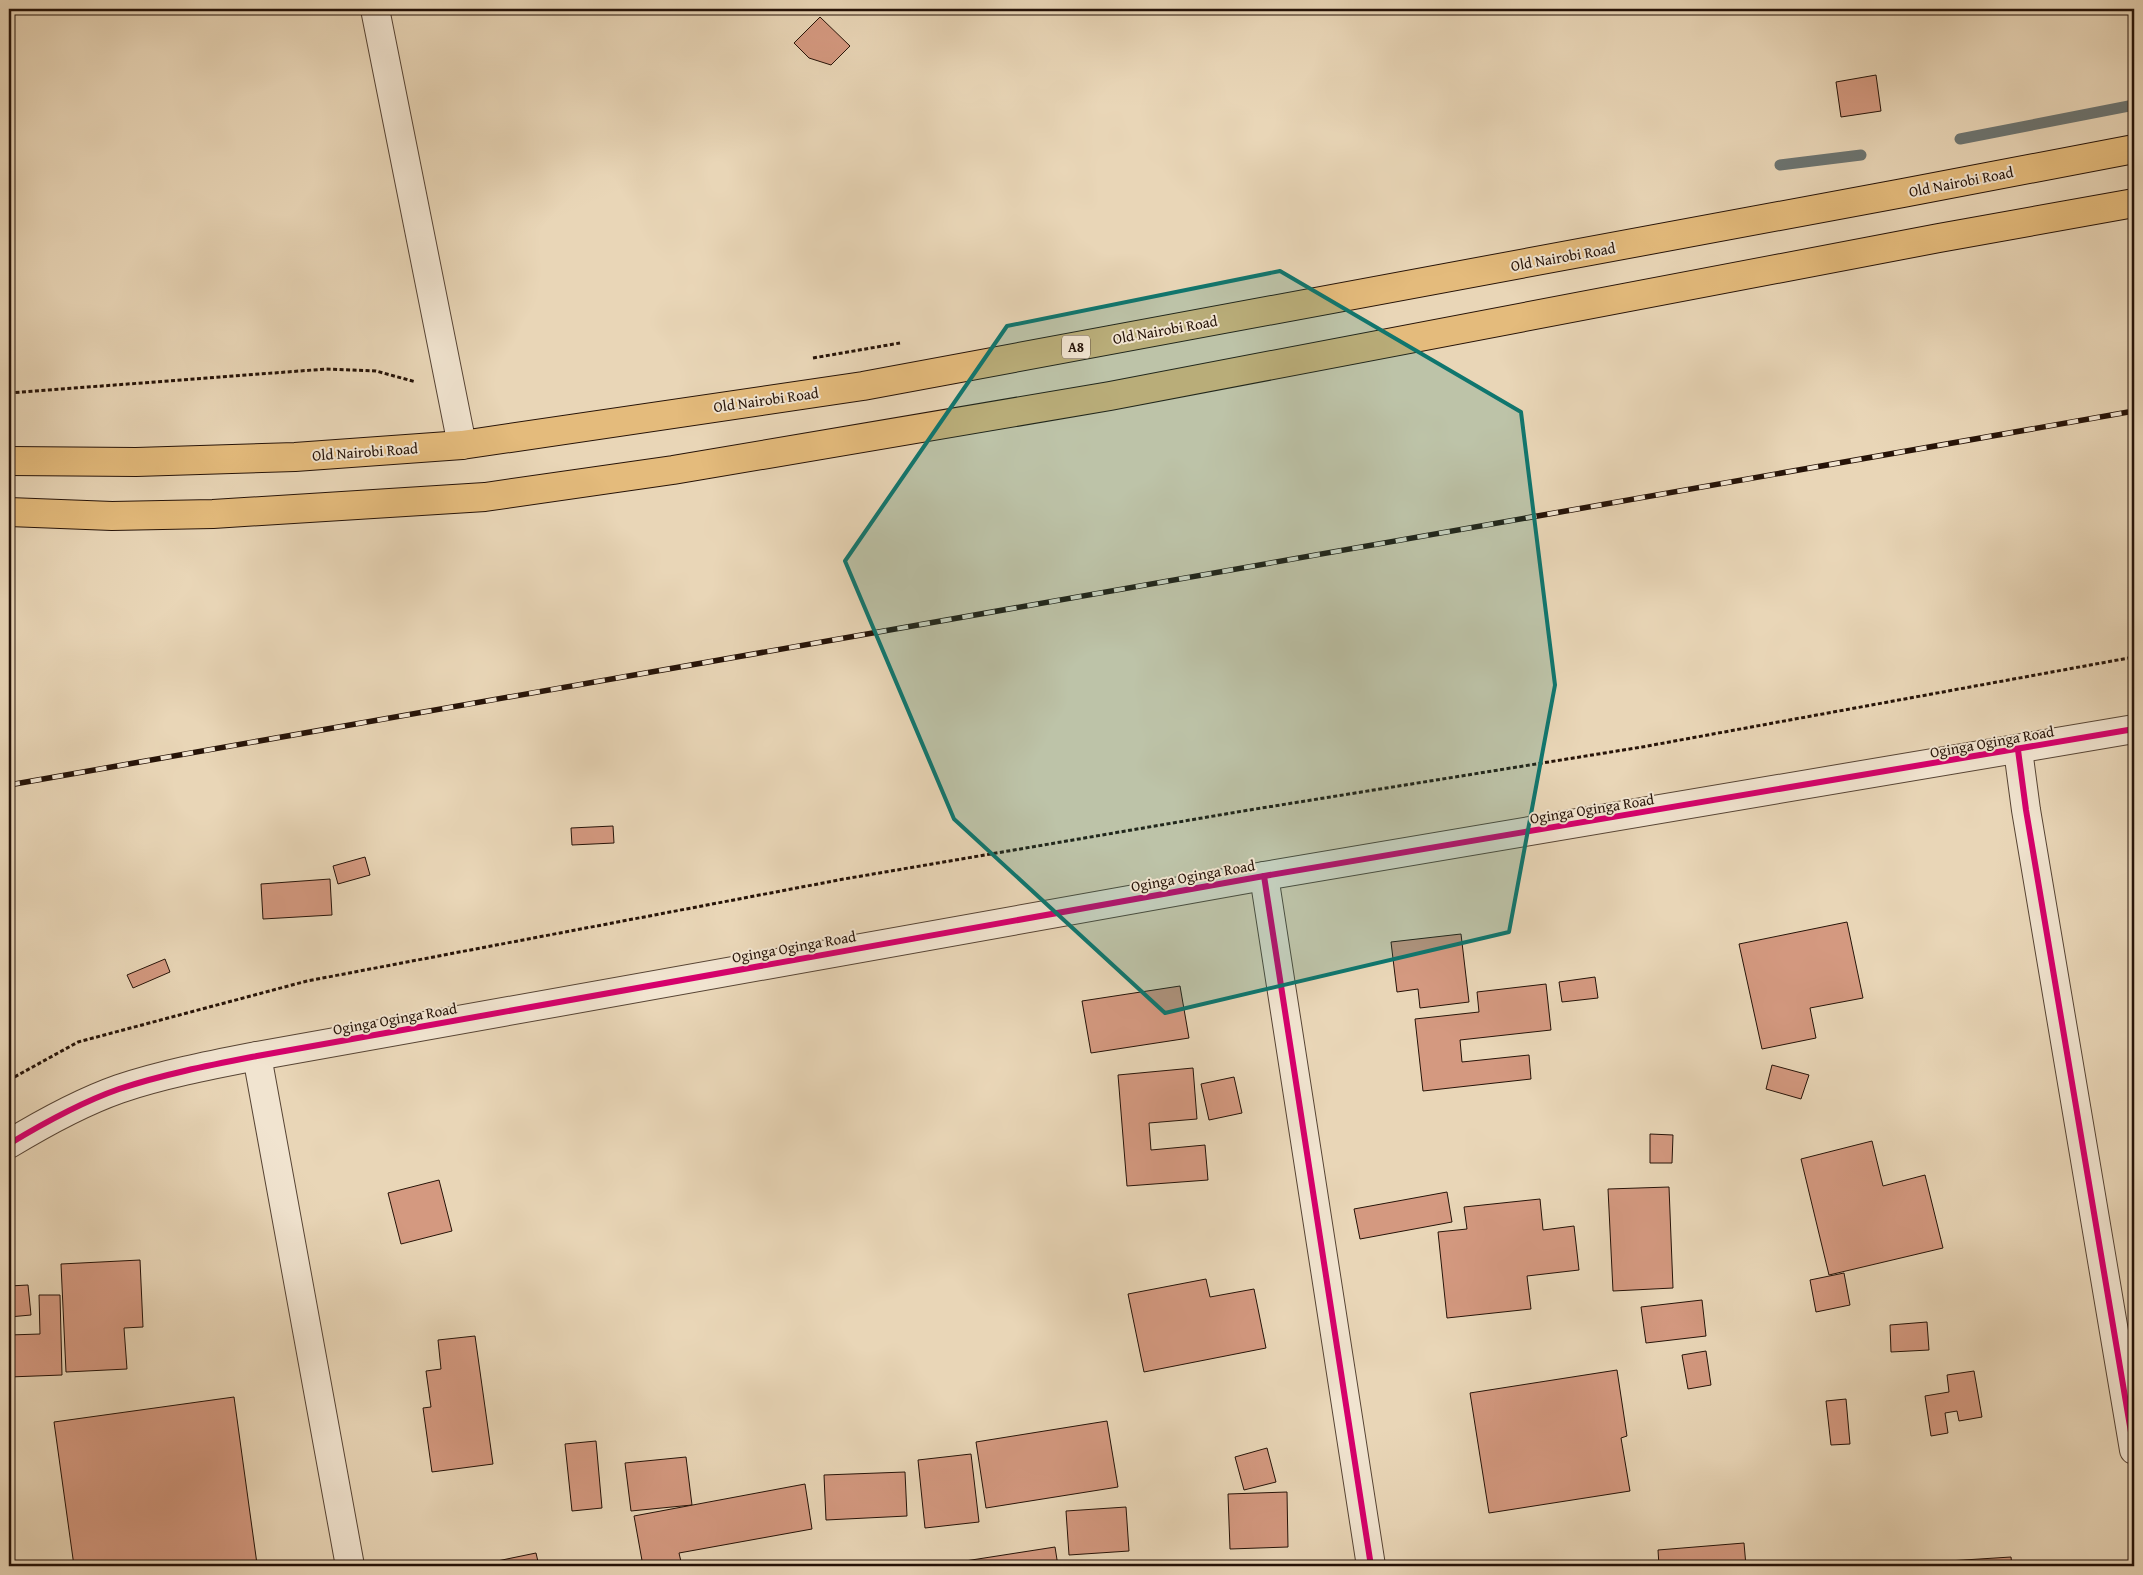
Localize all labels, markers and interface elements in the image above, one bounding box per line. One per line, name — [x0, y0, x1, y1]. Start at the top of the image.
street label: Old Nairobi Road — [1907, 161, 2015, 202]
street label: Old Nairobi Road — [1509, 237, 1617, 276]
street label: Old Nairobi Road — [1111, 310, 1219, 349]
road number: A8 — [1062, 336, 1090, 358]
street label: Old Nairobi Road — [712, 382, 820, 417]
street label: Old Nairobi Road — [311, 437, 419, 466]
street label: Oginga Oginga Road — [1928, 720, 2056, 763]
street label: Oginga Oginga Road — [1528, 788, 1656, 829]
street label: Oginga Oginga Road — [1129, 854, 1257, 897]
street label: Oginga Oginga Road — [730, 925, 858, 968]
street label: Oginga Oginga Road — [331, 997, 459, 1040]

